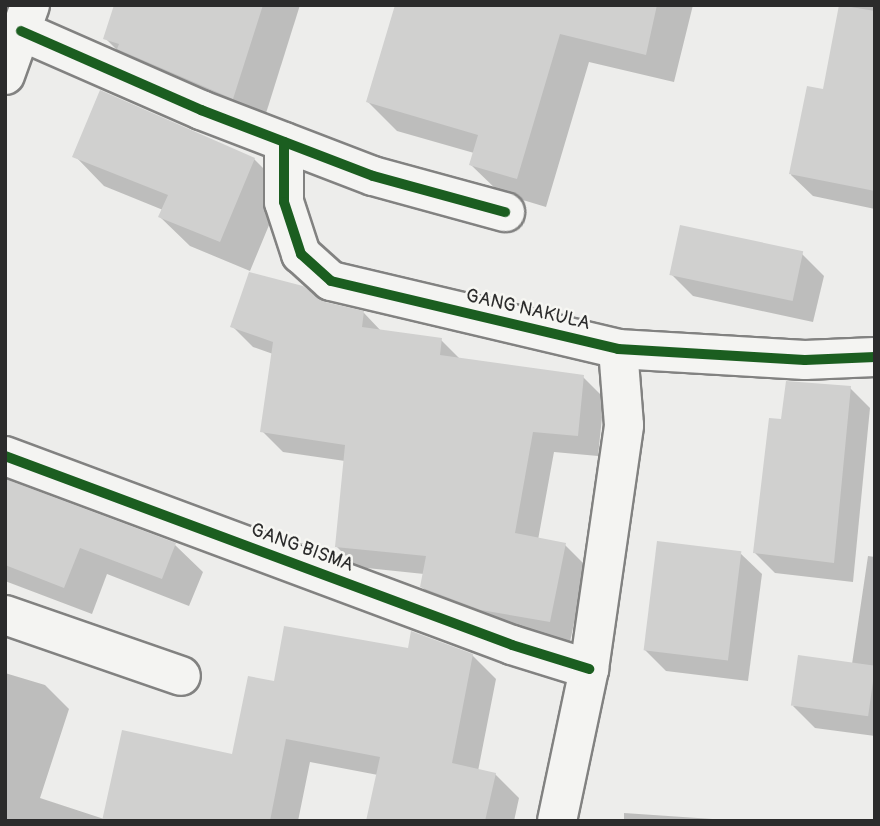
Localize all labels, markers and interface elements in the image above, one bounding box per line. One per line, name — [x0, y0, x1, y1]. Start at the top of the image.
street label: GANG NAKULA — [464, 285, 592, 335]
street label: GANG BISMA — [248, 519, 356, 577]

